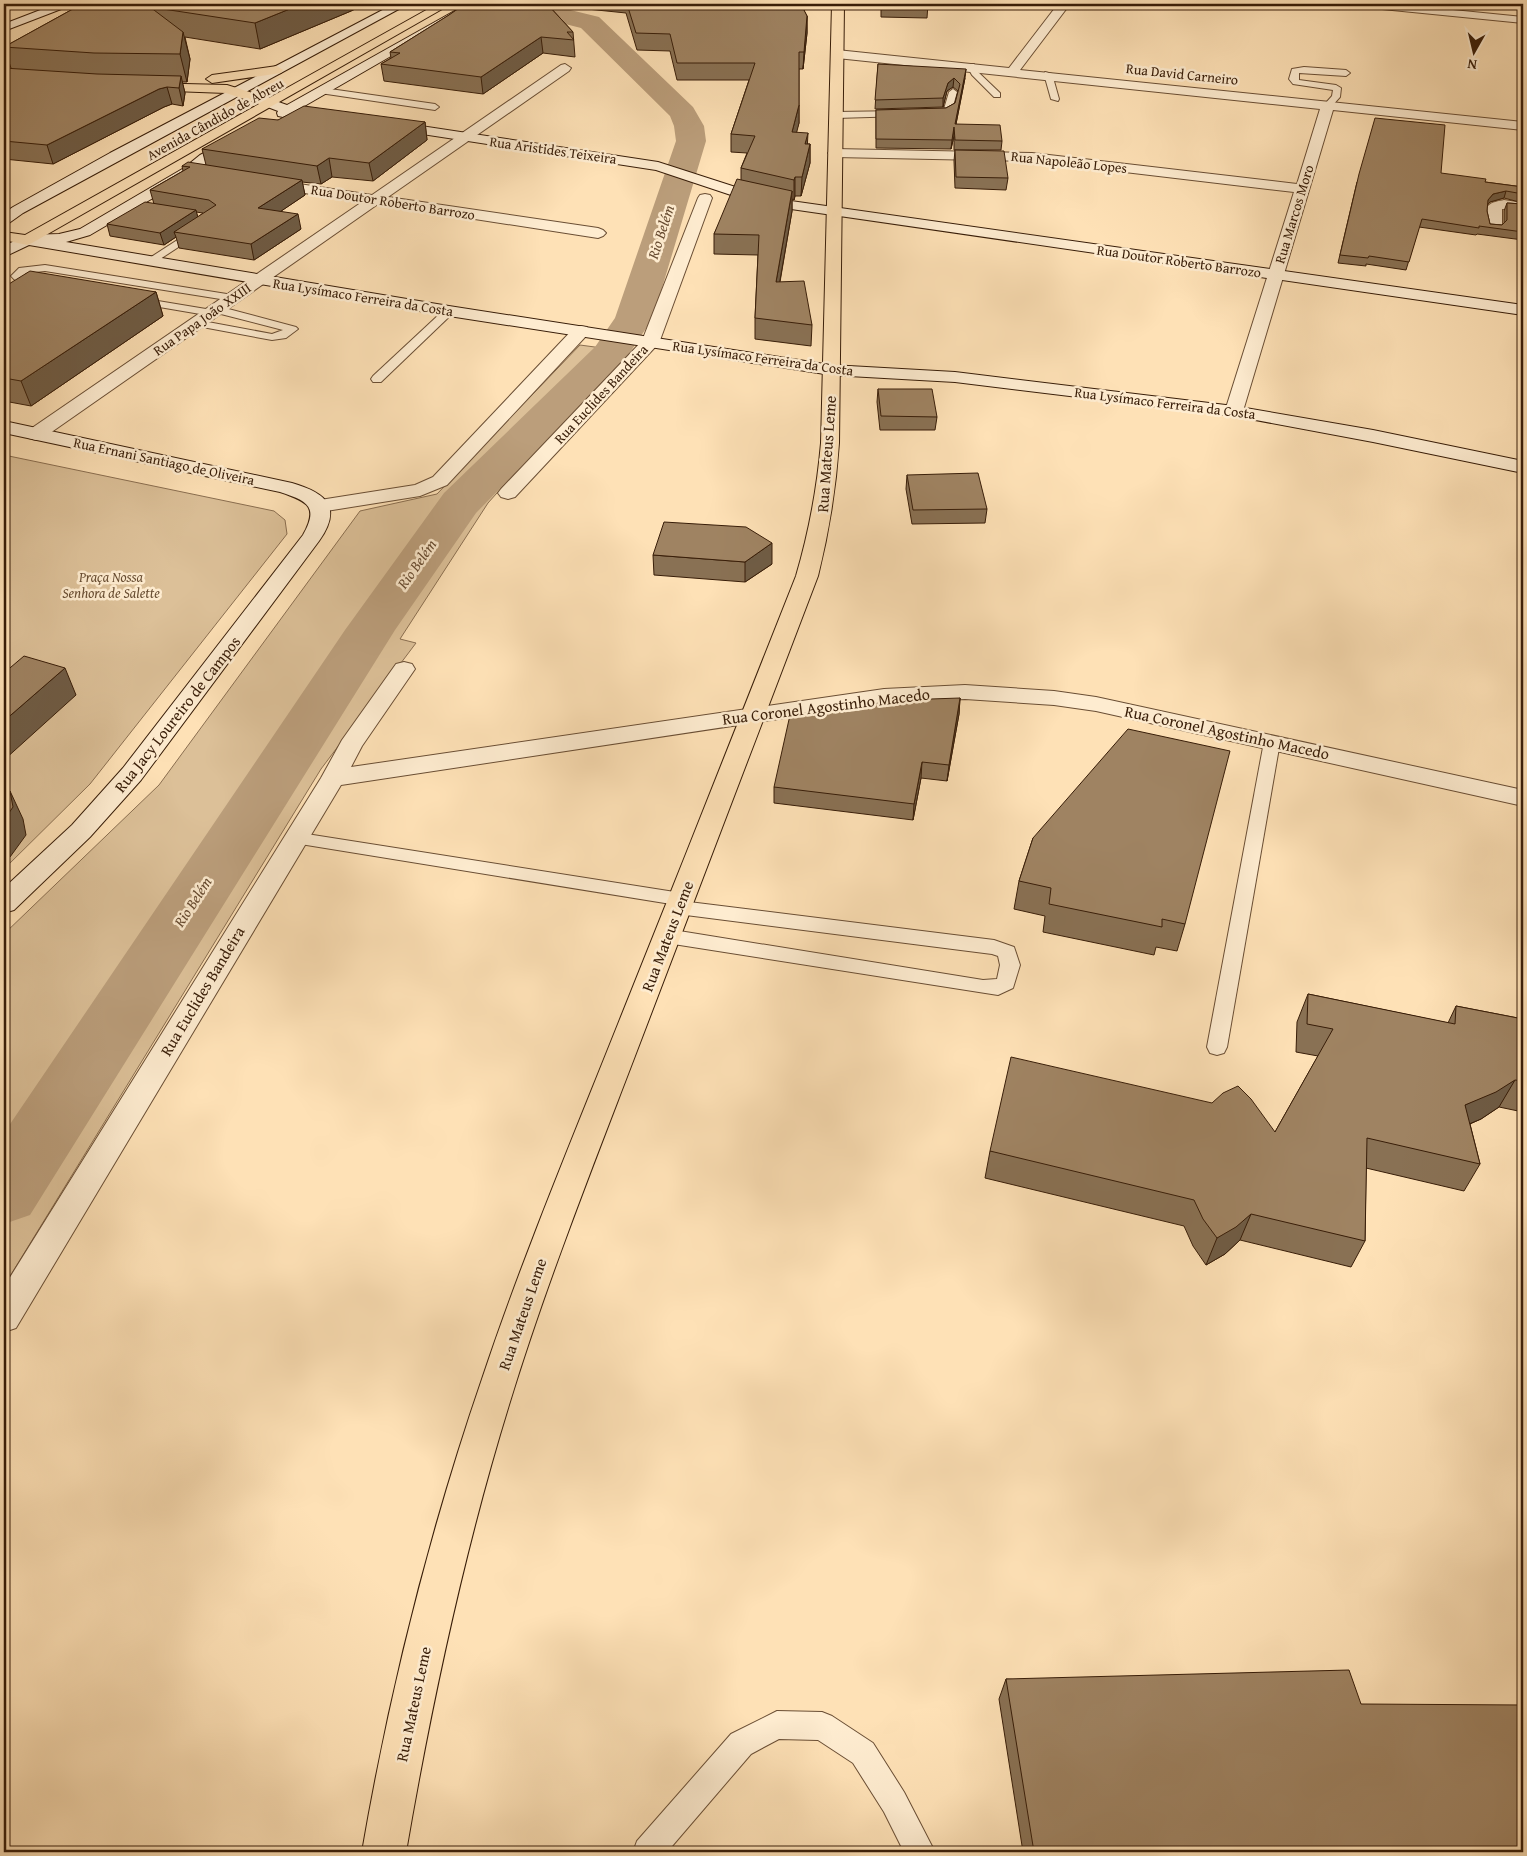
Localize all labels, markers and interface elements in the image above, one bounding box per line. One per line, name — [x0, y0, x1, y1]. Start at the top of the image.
north arrow — [1450, 28, 1500, 78]
text: N — [1466, 54, 1478, 75]
street label: Rua David Carneiro — [1125, 58, 1239, 90]
street label: Avenida Cândido de Abreu — [143, 73, 287, 165]
street label: Rua Aristides Teixeira — [488, 131, 618, 169]
street label: Rua Napoleão Lopes — [1010, 146, 1128, 178]
street label: Rua Marcos Moro — [1269, 162, 1319, 266]
street label: Rua Doutor Roberto Barrozo — [310, 179, 476, 225]
water label: Rio Belém — [642, 202, 679, 263]
street label: Rua Doutor Roberto Barrozo — [1096, 240, 1262, 282]
street label: Rua Lysímaco Ferreira da Costa — [271, 273, 455, 321]
street label: Rua Papa João XXIII — [149, 278, 255, 360]
street label: Rua Lysímaco Ferreira da Costa — [671, 335, 855, 381]
street label: Rua Euclides Bandeira — [550, 340, 653, 448]
street label: Rua Lysímaco Ferreira da Costa — [1073, 382, 1257, 424]
street label: Rua Mateus Leme — [810, 395, 842, 513]
street label: Rua Ernani Santiago de Oliveira — [72, 432, 257, 490]
water label: Rio Belém — [391, 535, 441, 593]
park label: Praça Nossa Senhora de Salette — [62, 567, 160, 603]
street label: Rua Jacy Loureiro de Campos — [108, 630, 246, 798]
street label: Rua Coronel Agostinho Macedo — [721, 681, 931, 731]
street label: Rua Coronel Agostinho Macedo — [1122, 699, 1332, 765]
water label: Rio Belém — [168, 873, 217, 932]
street label: Rua Mateus Leme — [635, 877, 699, 995]
street label: Rua Euclides Bandeira — [154, 921, 251, 1060]
street label: Rua Mateus Leme — [492, 1255, 552, 1373]
street label: Rua Mateus Leme — [389, 1644, 437, 1764]

